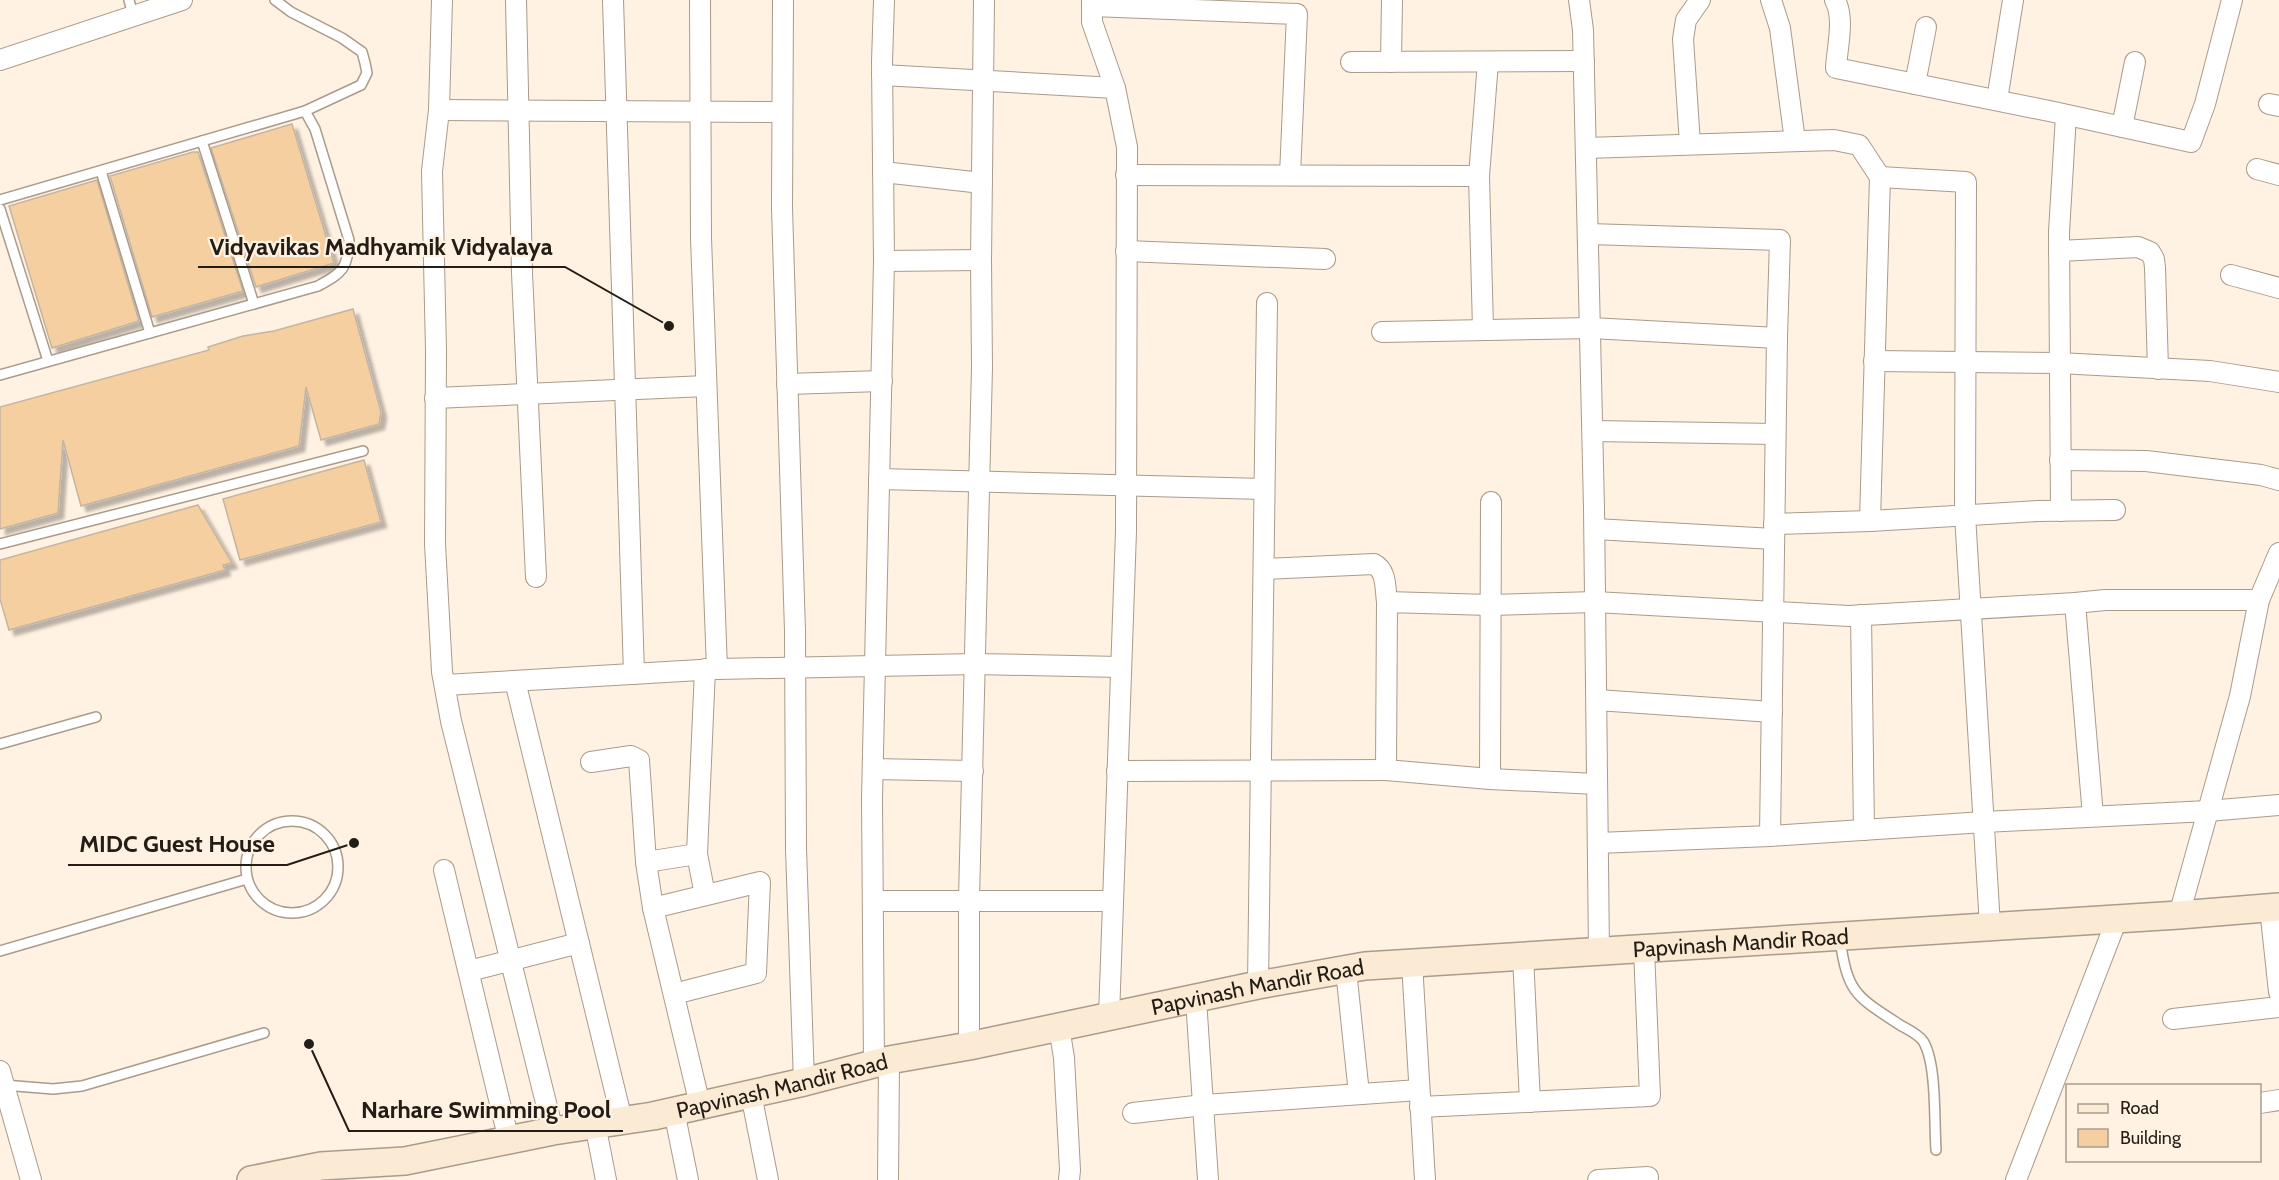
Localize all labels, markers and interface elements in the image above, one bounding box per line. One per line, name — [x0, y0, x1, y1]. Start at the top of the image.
callout: Vidyavikas Madhyamik Vidyalaya — [198, 225, 565, 267]
text: Vidyavikas Madhyamik Vidyalaya — [209, 232, 553, 261]
callout: MIDC Guest House — [68, 823, 287, 865]
text: MIDC Guest House — [79, 829, 275, 858]
street label: Papvinash Mandir Road — [1632, 922, 1850, 963]
street label: Papvinash Mandir Road — [1149, 953, 1366, 1021]
street label: Papvinash Mandir Road — [674, 1047, 890, 1124]
legend — [2066, 1084, 2261, 1162]
callout: Narhare Swimming Pool — [349, 1089, 623, 1131]
text: Narhare Swimming Pool — [361, 1095, 611, 1124]
text: Road — [2120, 1097, 2159, 1119]
text: Building — [2120, 1127, 2182, 1149]

